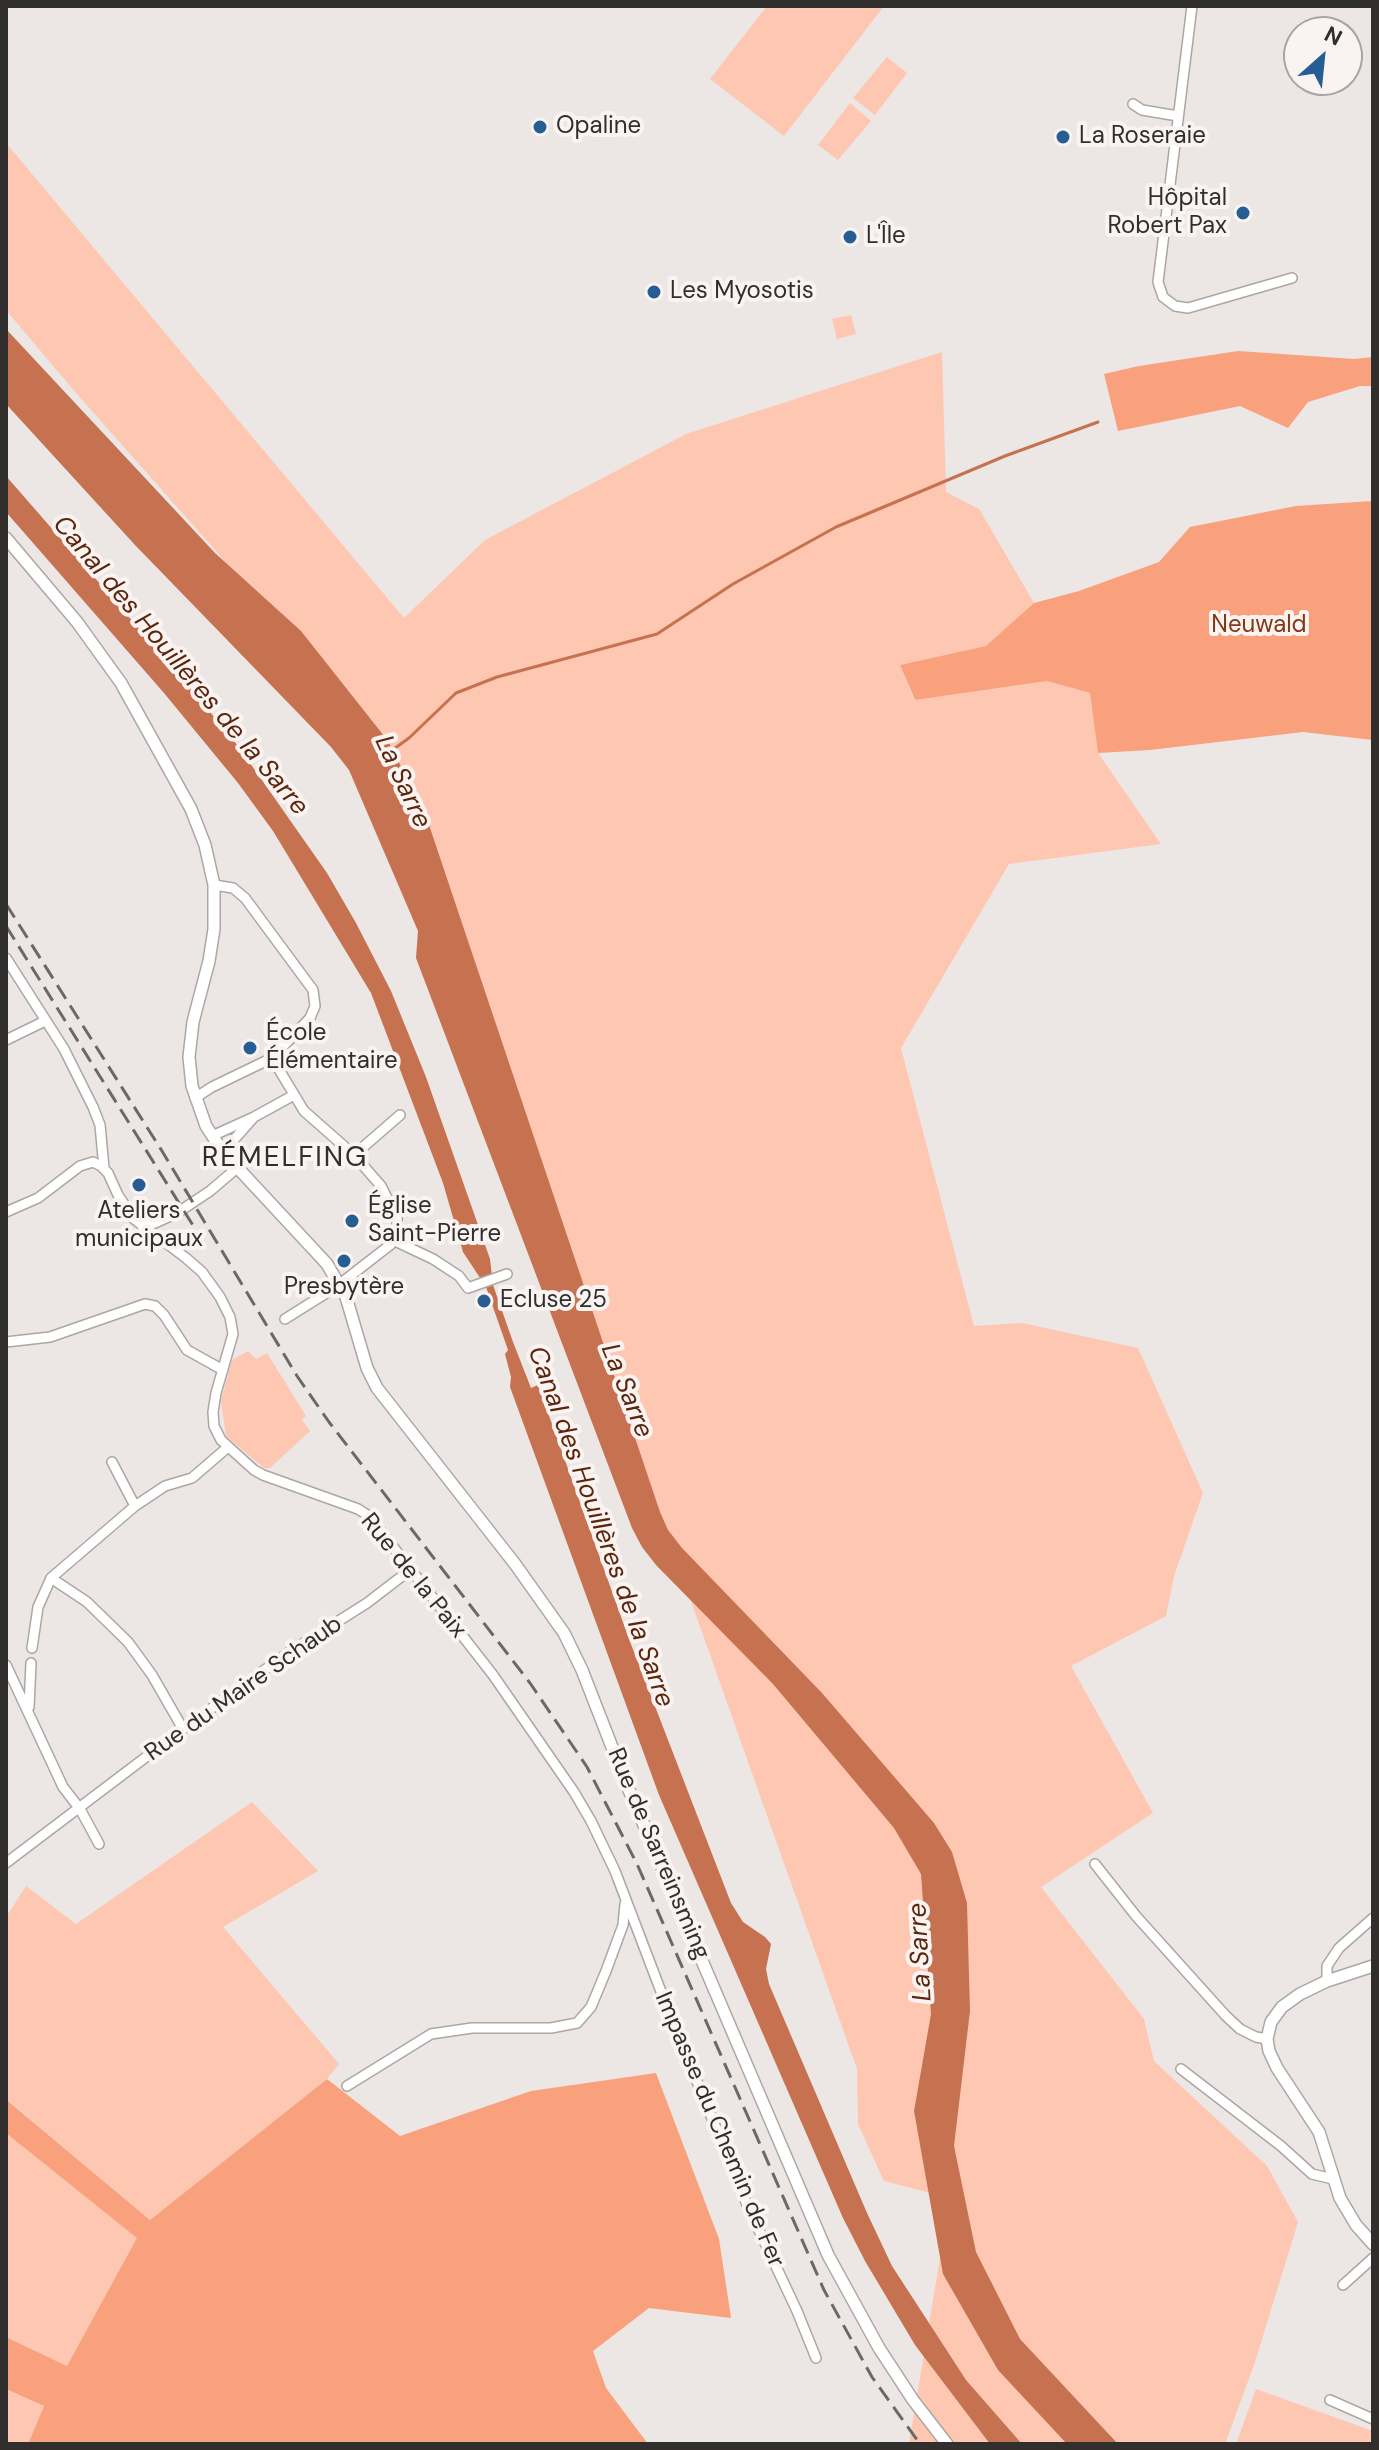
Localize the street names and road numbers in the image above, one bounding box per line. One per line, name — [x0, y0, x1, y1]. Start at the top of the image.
street label: Rue de la Paix — [354, 1508, 472, 1644]
street label: Rue du Maire Schaub — [140, 1610, 348, 1768]
street label: Rue de Sarreinsming — [600, 1744, 716, 1964]
street label: Impasse du Chemin de Fer — [648, 1988, 790, 2272]

